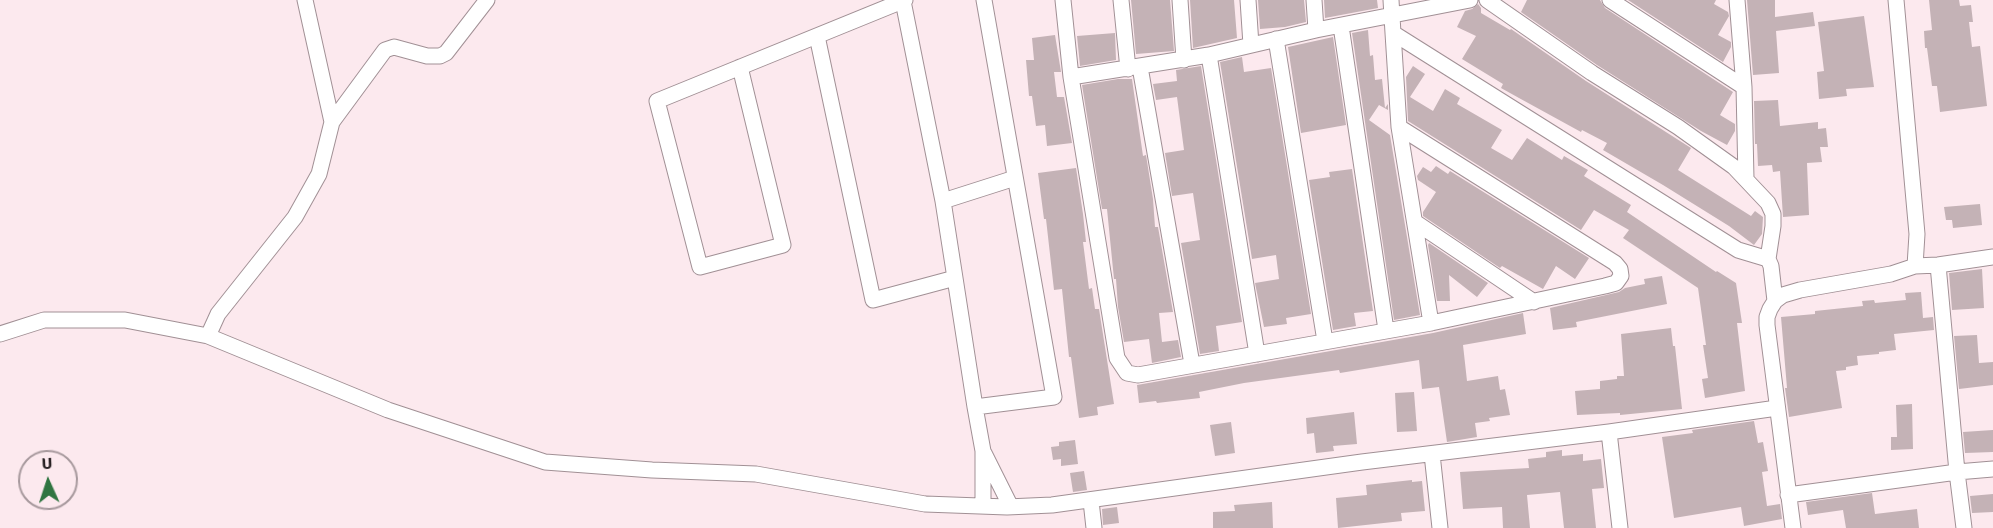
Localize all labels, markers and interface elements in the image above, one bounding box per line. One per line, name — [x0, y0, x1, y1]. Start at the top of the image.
north arrow — [18, 450, 78, 510]
text: U — [41, 454, 53, 474]

